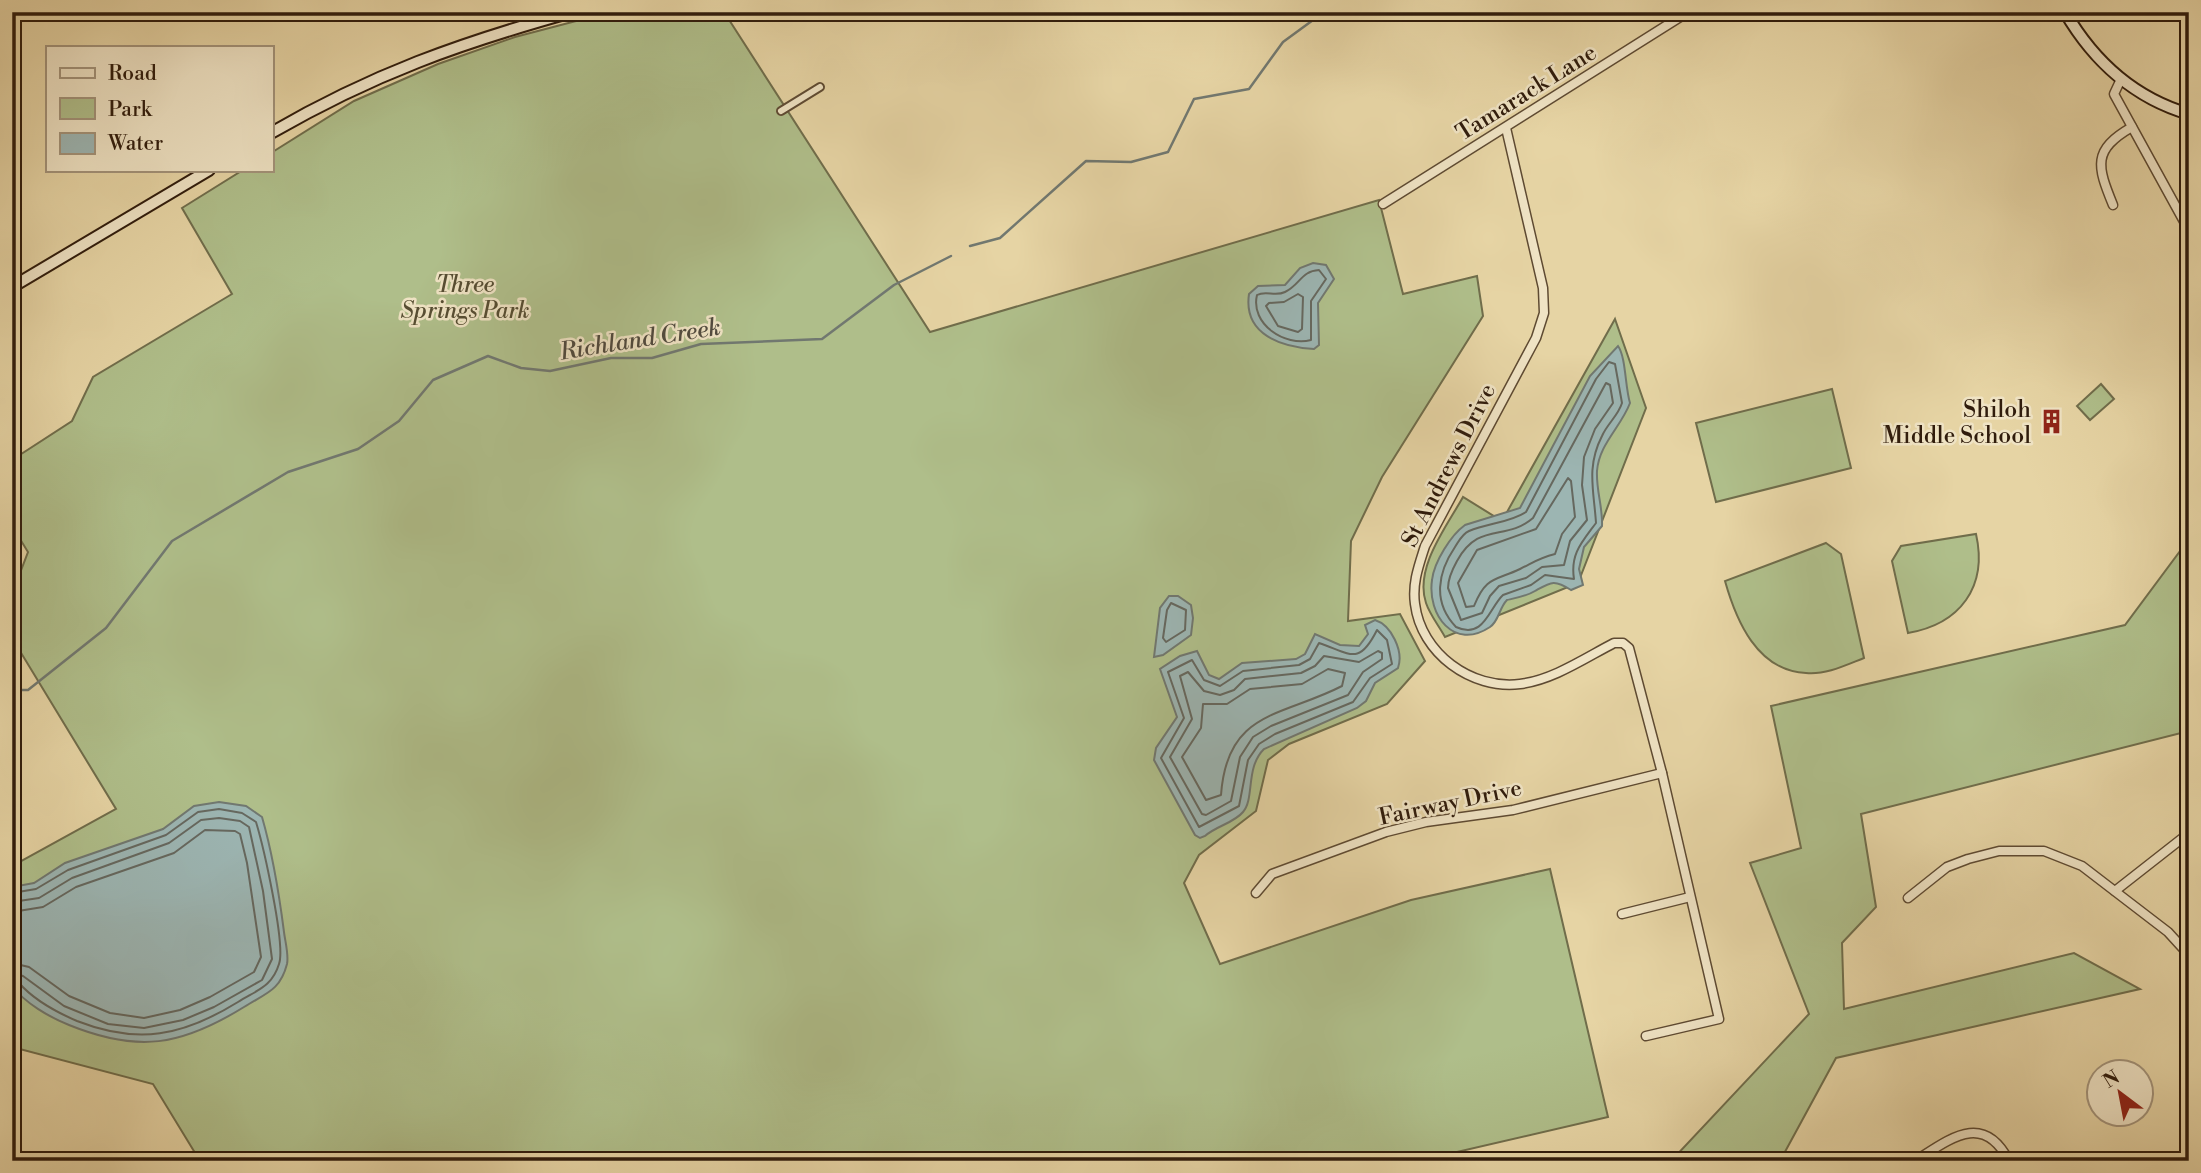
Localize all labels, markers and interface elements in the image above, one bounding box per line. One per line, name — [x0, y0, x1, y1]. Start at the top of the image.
street label: Tamarack Lane — [1451, 39, 1602, 147]
legend — [46, 46, 273, 172]
text: Road — [108, 61, 157, 87]
text: Park — [108, 97, 153, 123]
text: Water — [107, 131, 163, 157]
park label: Three Springs Park — [401, 271, 529, 325]
water label: Richland Creek — [556, 312, 723, 368]
street label: St Andrews Drive — [1396, 379, 1502, 552]
place label: Shiloh Middle School — [1883, 396, 2031, 450]
building icon: Shiloh Middle School — [2037, 408, 2065, 436]
street label: Fairway Drive — [1376, 774, 1524, 832]
north arrow — [2086, 1058, 2156, 1128]
text: N — [2099, 1065, 2124, 1094]

